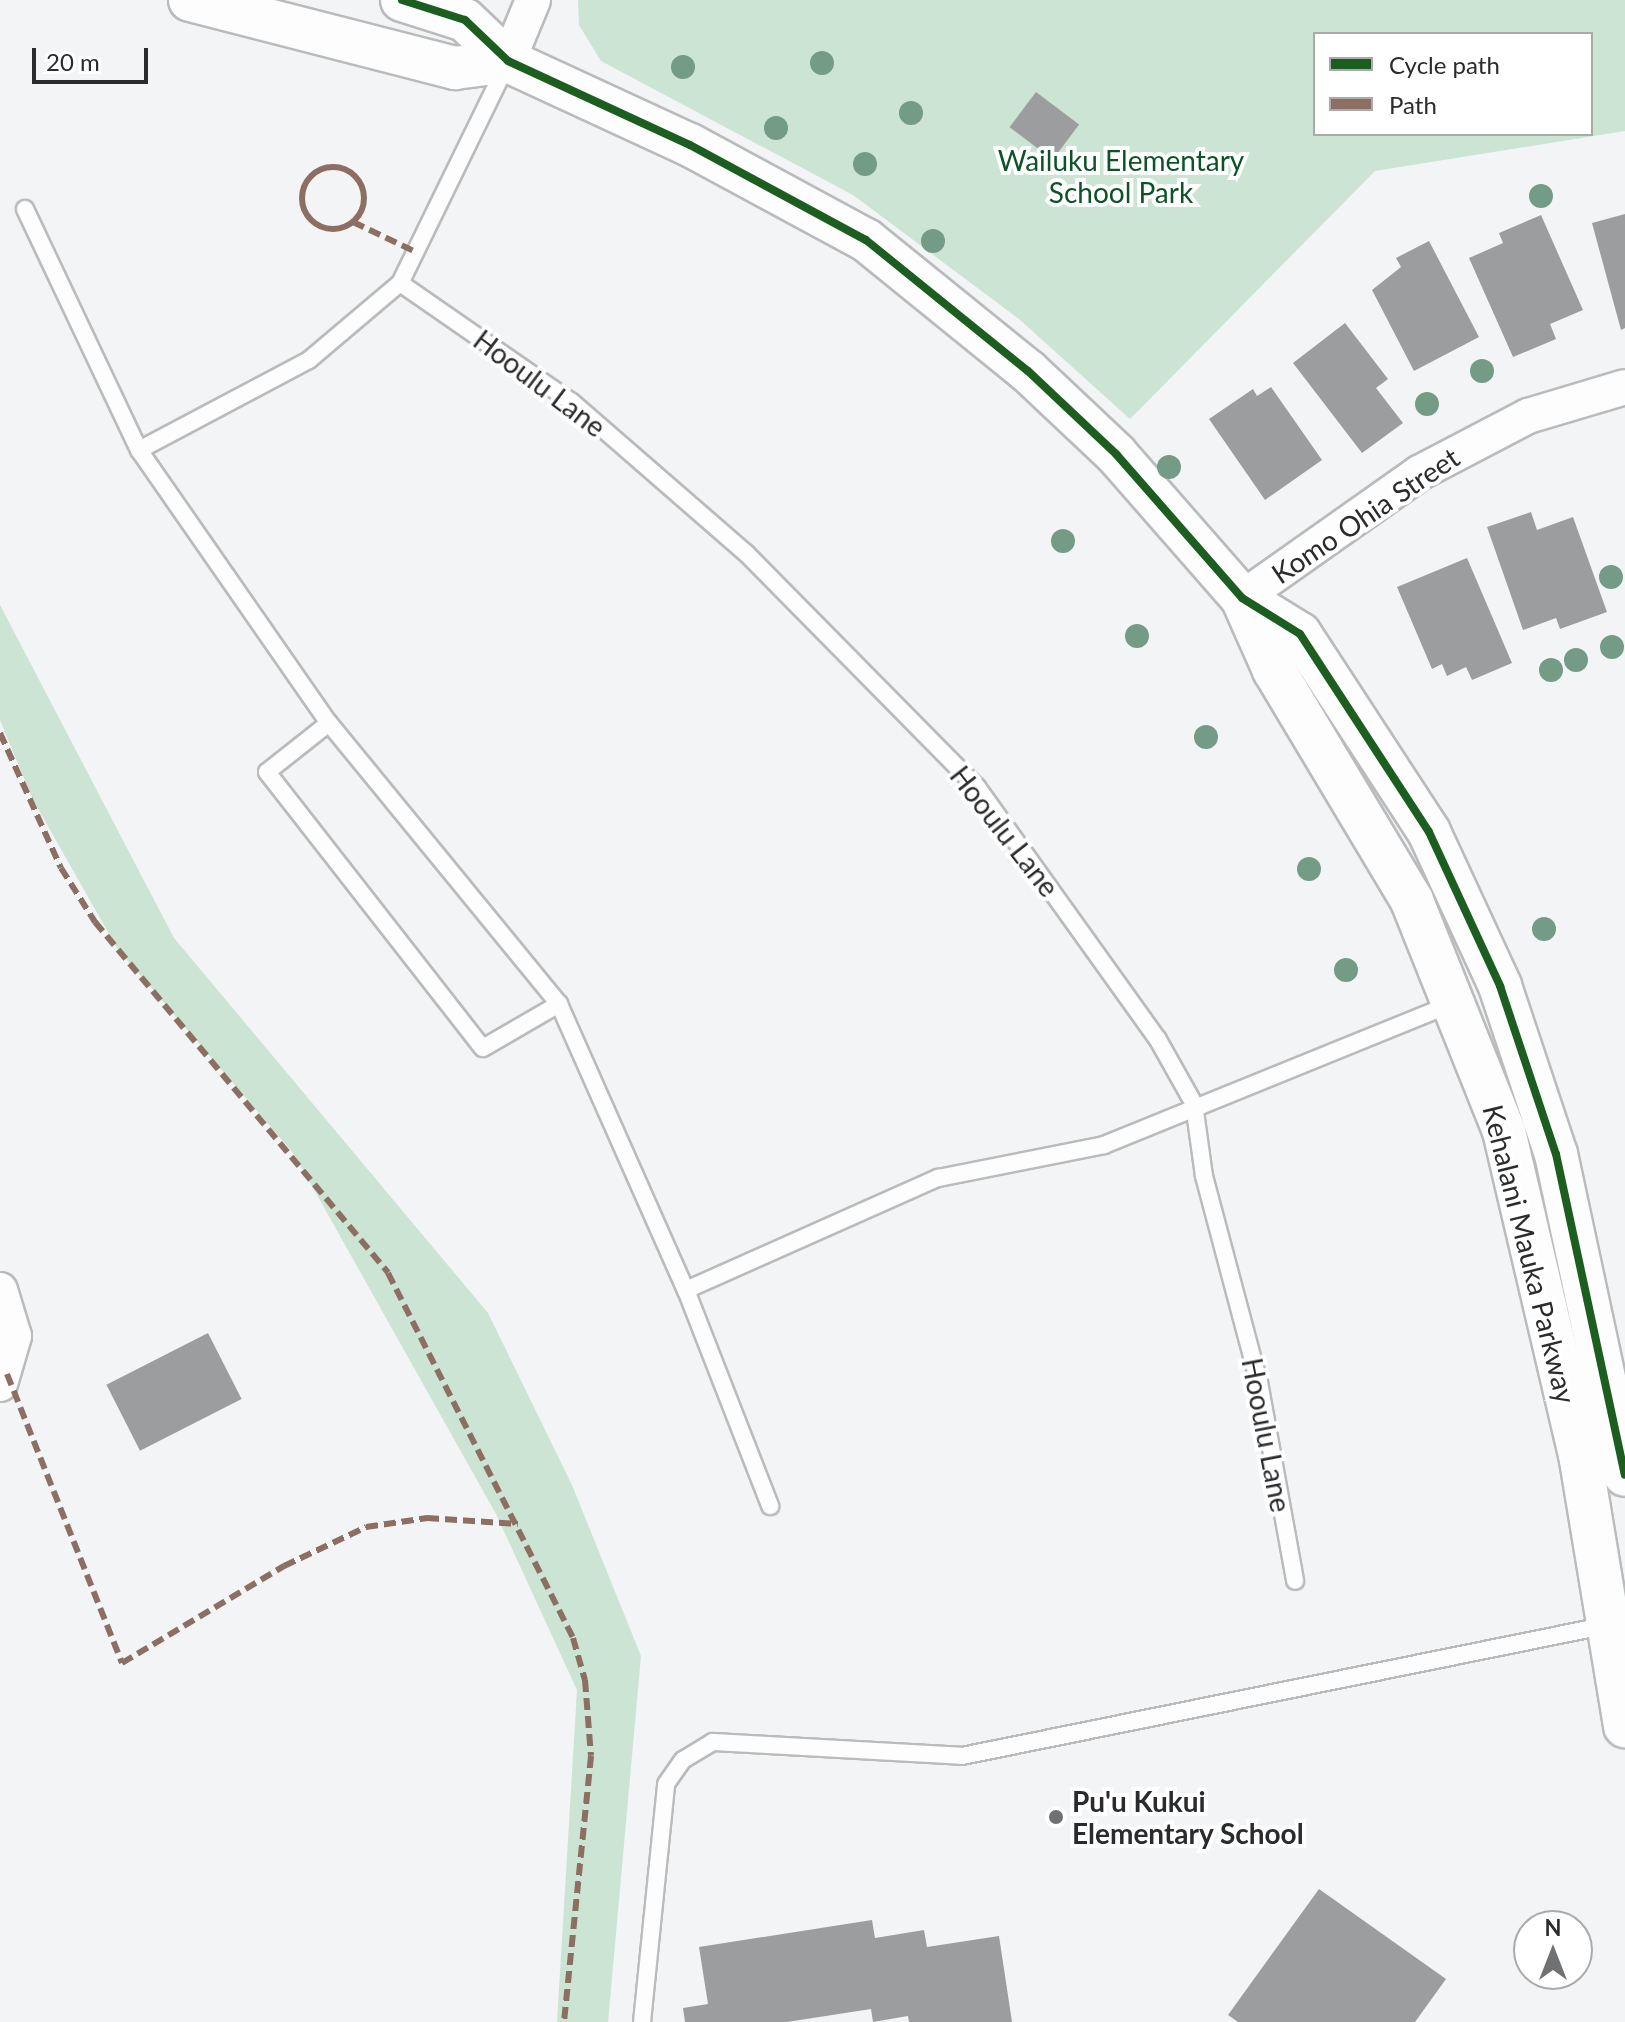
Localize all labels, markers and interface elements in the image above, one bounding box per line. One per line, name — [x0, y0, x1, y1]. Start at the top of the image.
scale bar — [36, 32, 152, 82]
legend — [1313, 32, 1593, 136]
text: 20 m — [46, 47, 100, 76]
text: Cycle path — [1389, 50, 1500, 79]
text: Path — [1389, 90, 1437, 119]
park label: Wailuku Elementary School Park — [998, 143, 1244, 209]
street label: Hooulu Lane — [467, 323, 613, 443]
street label: Komo Ohia Street — [1265, 440, 1465, 590]
street label: Hooulu Lane — [944, 759, 1066, 903]
street label: Kehalani Mauka Parkway — [1477, 1101, 1583, 1407]
street label: Hooulu Lane — [1236, 1355, 1298, 1515]
place label: Pu'u Kukui Elementary School — [1072, 1784, 1304, 1850]
marker: Pu'u Kukui Elementary School — [1047, 1808, 1065, 1826]
north arrow — [1513, 1910, 1593, 1990]
text: N — [1545, 1914, 1561, 1941]

